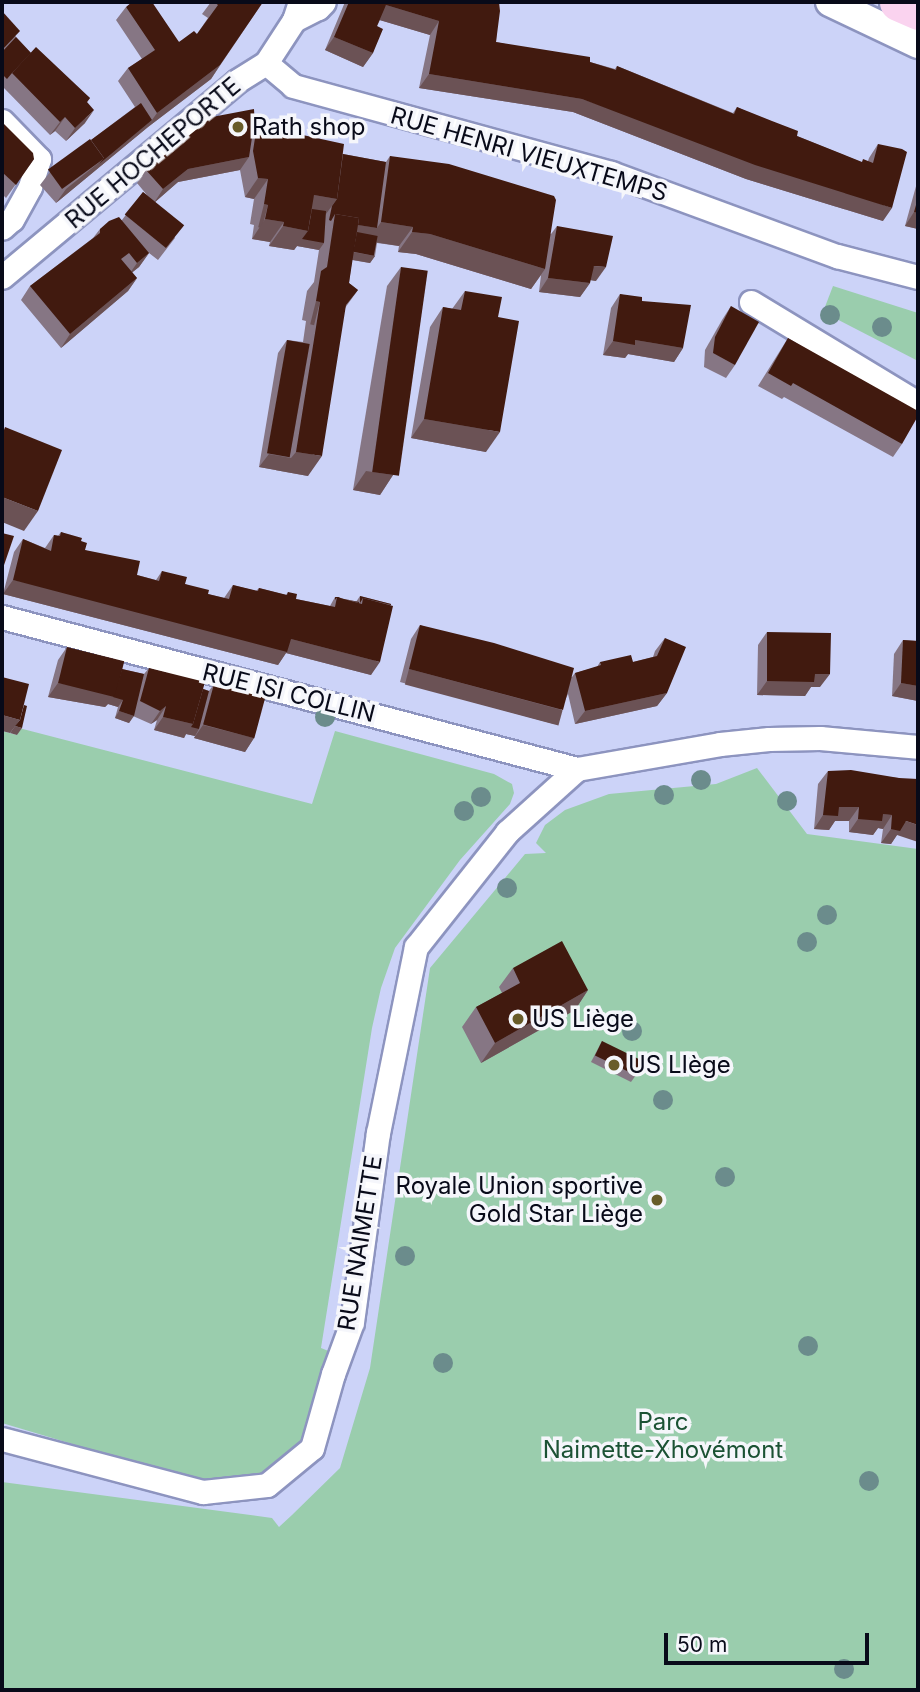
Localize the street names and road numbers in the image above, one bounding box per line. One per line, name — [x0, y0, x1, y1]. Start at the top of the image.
street label: RUE HOCHEPORTE — [60, 71, 246, 235]
street label: RUE HENRI VIEUXTEMPS — [387, 101, 671, 207]
street label: RUE ISI COLLIN — [200, 658, 378, 728]
street label: RUE NAIMETTE — [332, 1153, 388, 1333]

